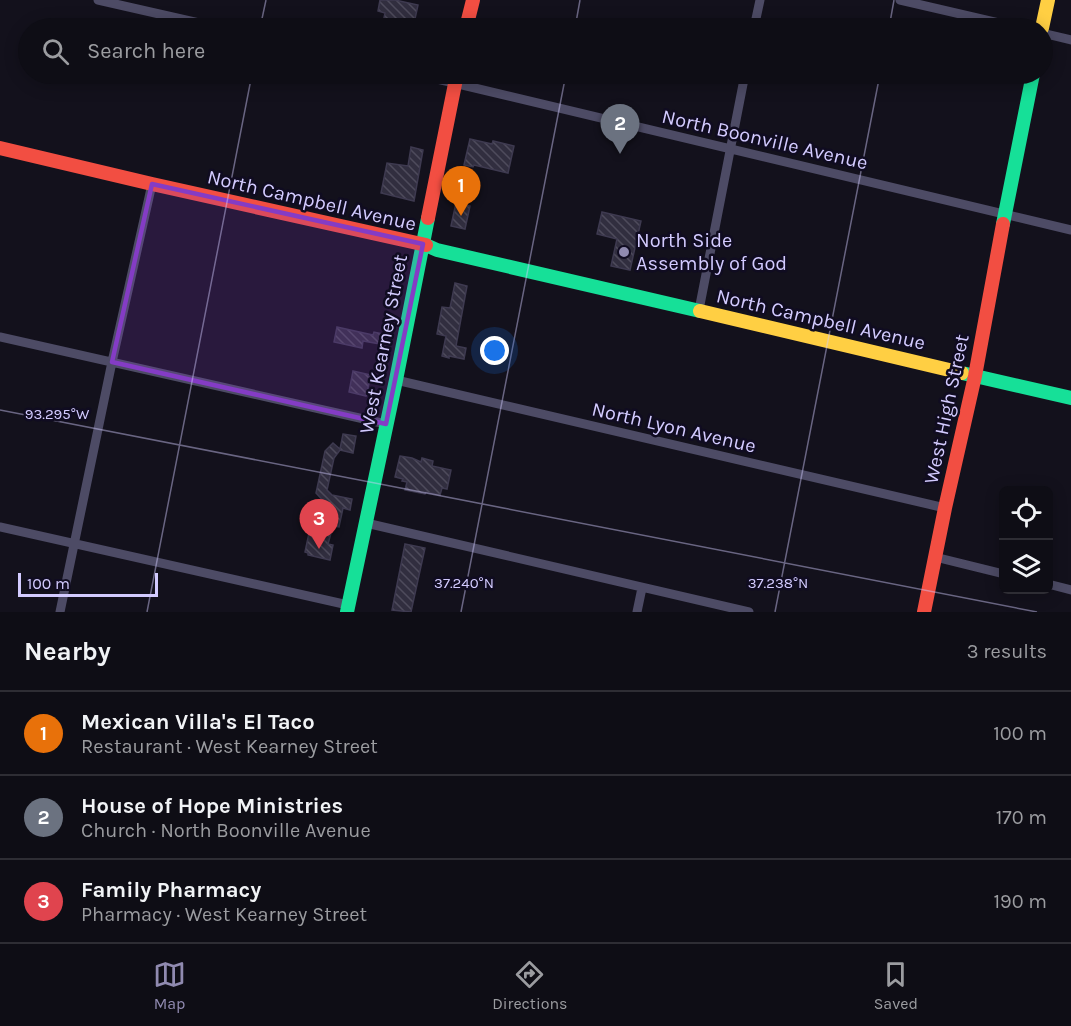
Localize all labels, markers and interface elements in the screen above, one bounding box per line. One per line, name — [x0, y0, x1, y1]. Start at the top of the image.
search box — [18, 18, 1053, 84]
icon: search — [39, 35, 72, 68]
text: Search here — [87, 38, 205, 64]
pin: 2 — [600, 104, 640, 154]
street label: North Boonville Avenue — [660, 105, 870, 174]
street label: North Campbell Avenue — [205, 165, 419, 236]
pin: 1 — [442, 166, 480, 216]
place label: North Side Assembly of God — [636, 229, 787, 275]
marker: North Side Assembly of God — [617, 245, 631, 259]
street label: West Kearney Street — [355, 252, 412, 436]
street label: North Campbell Avenue — [714, 284, 928, 355]
street label: West High Street — [919, 332, 974, 486]
your location — [480, 336, 509, 365]
street label: North Lyon Avenue — [590, 397, 758, 458]
text: 93.295°W — [25, 405, 90, 423]
map controls — [999, 486, 1053, 594]
button: locate — [999, 486, 1053, 540]
pin: 3 — [300, 500, 338, 549]
button: layers — [999, 540, 1053, 594]
scale bar — [18, 570, 158, 598]
text: 100 m — [27, 574, 70, 593]
text: 37.240°N — [434, 574, 494, 592]
text: 37.238°N — [748, 574, 808, 592]
text: Nearby — [24, 636, 111, 667]
text: 3 results — [967, 640, 1047, 663]
text: Mexican Villa's El Taco — [81, 709, 315, 735]
text: 1 — [40, 722, 47, 745]
text: 100 m — [993, 722, 1047, 745]
text: Restaurant · West Kearney Street — [81, 735, 378, 758]
text: House of Hope Ministries — [81, 793, 343, 819]
text: 2 — [37, 806, 50, 829]
text: 170 m — [996, 806, 1047, 829]
text: Church · North Boonville Avenue — [81, 819, 371, 842]
text: Family Pharmacy — [81, 877, 261, 903]
text: 3 — [37, 890, 50, 913]
text: 190 m — [993, 890, 1047, 913]
text: Pharmacy · West Kearney Street — [81, 903, 367, 926]
tab: Map — [153, 958, 186, 1013]
tab: Directions — [492, 958, 567, 1013]
tab: Saved — [874, 958, 918, 1013]

